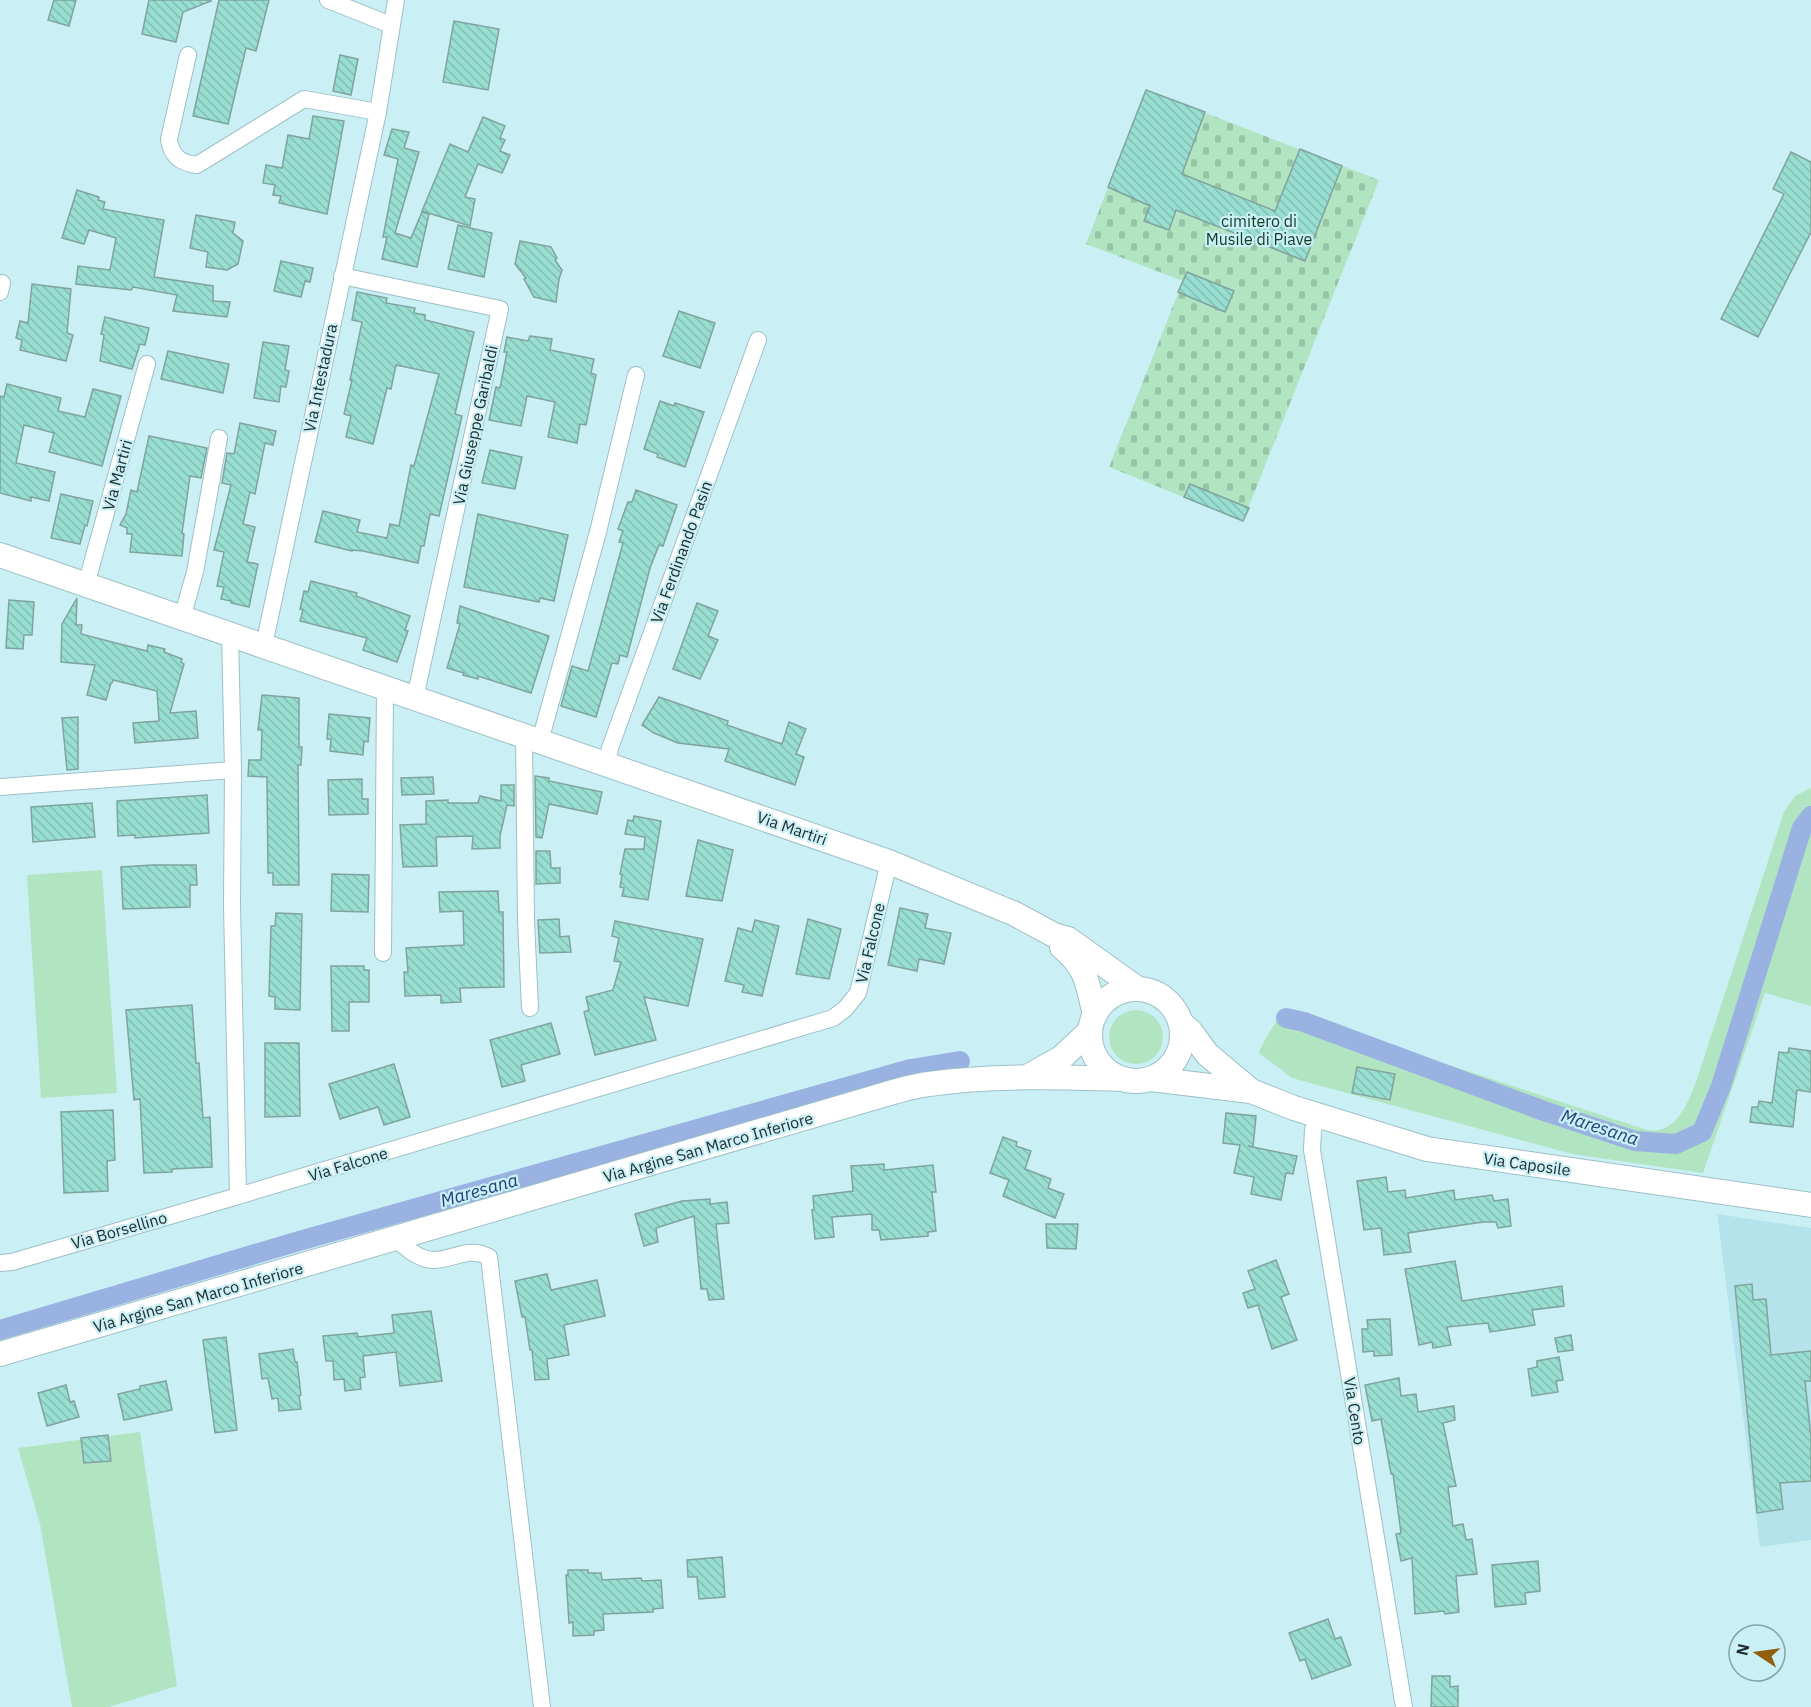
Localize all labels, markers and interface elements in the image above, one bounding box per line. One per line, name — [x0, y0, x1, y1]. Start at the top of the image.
park label: cimitero di Musile di Piave — [1206, 211, 1312, 249]
street label: Via Intestadura — [299, 321, 341, 434]
street label: Via Giuseppe Garibaldi — [448, 343, 502, 507]
street label: Via Martiri — [98, 437, 136, 513]
street label: Via Ferdinando Pasin — [646, 478, 716, 626]
street label: Via Martiri — [754, 807, 830, 849]
street label: Via Falcone — [851, 901, 889, 985]
water label: Maresana — [1558, 1104, 1642, 1150]
street label: Via Argine San Marco Inferiore — [601, 1107, 815, 1187]
street label: Via Falcone — [306, 1142, 390, 1186]
street label: Via Caposile — [1482, 1148, 1572, 1180]
water label: Maresana — [437, 1168, 521, 1212]
street label: Via Borsellino — [69, 1207, 169, 1253]
street label: Via Argine San Marco Inferiore — [91, 1257, 305, 1337]
street label: Via Cento — [1340, 1376, 1370, 1446]
north arrow — [1727, 1623, 1787, 1683]
text: N — [1731, 1642, 1753, 1658]

